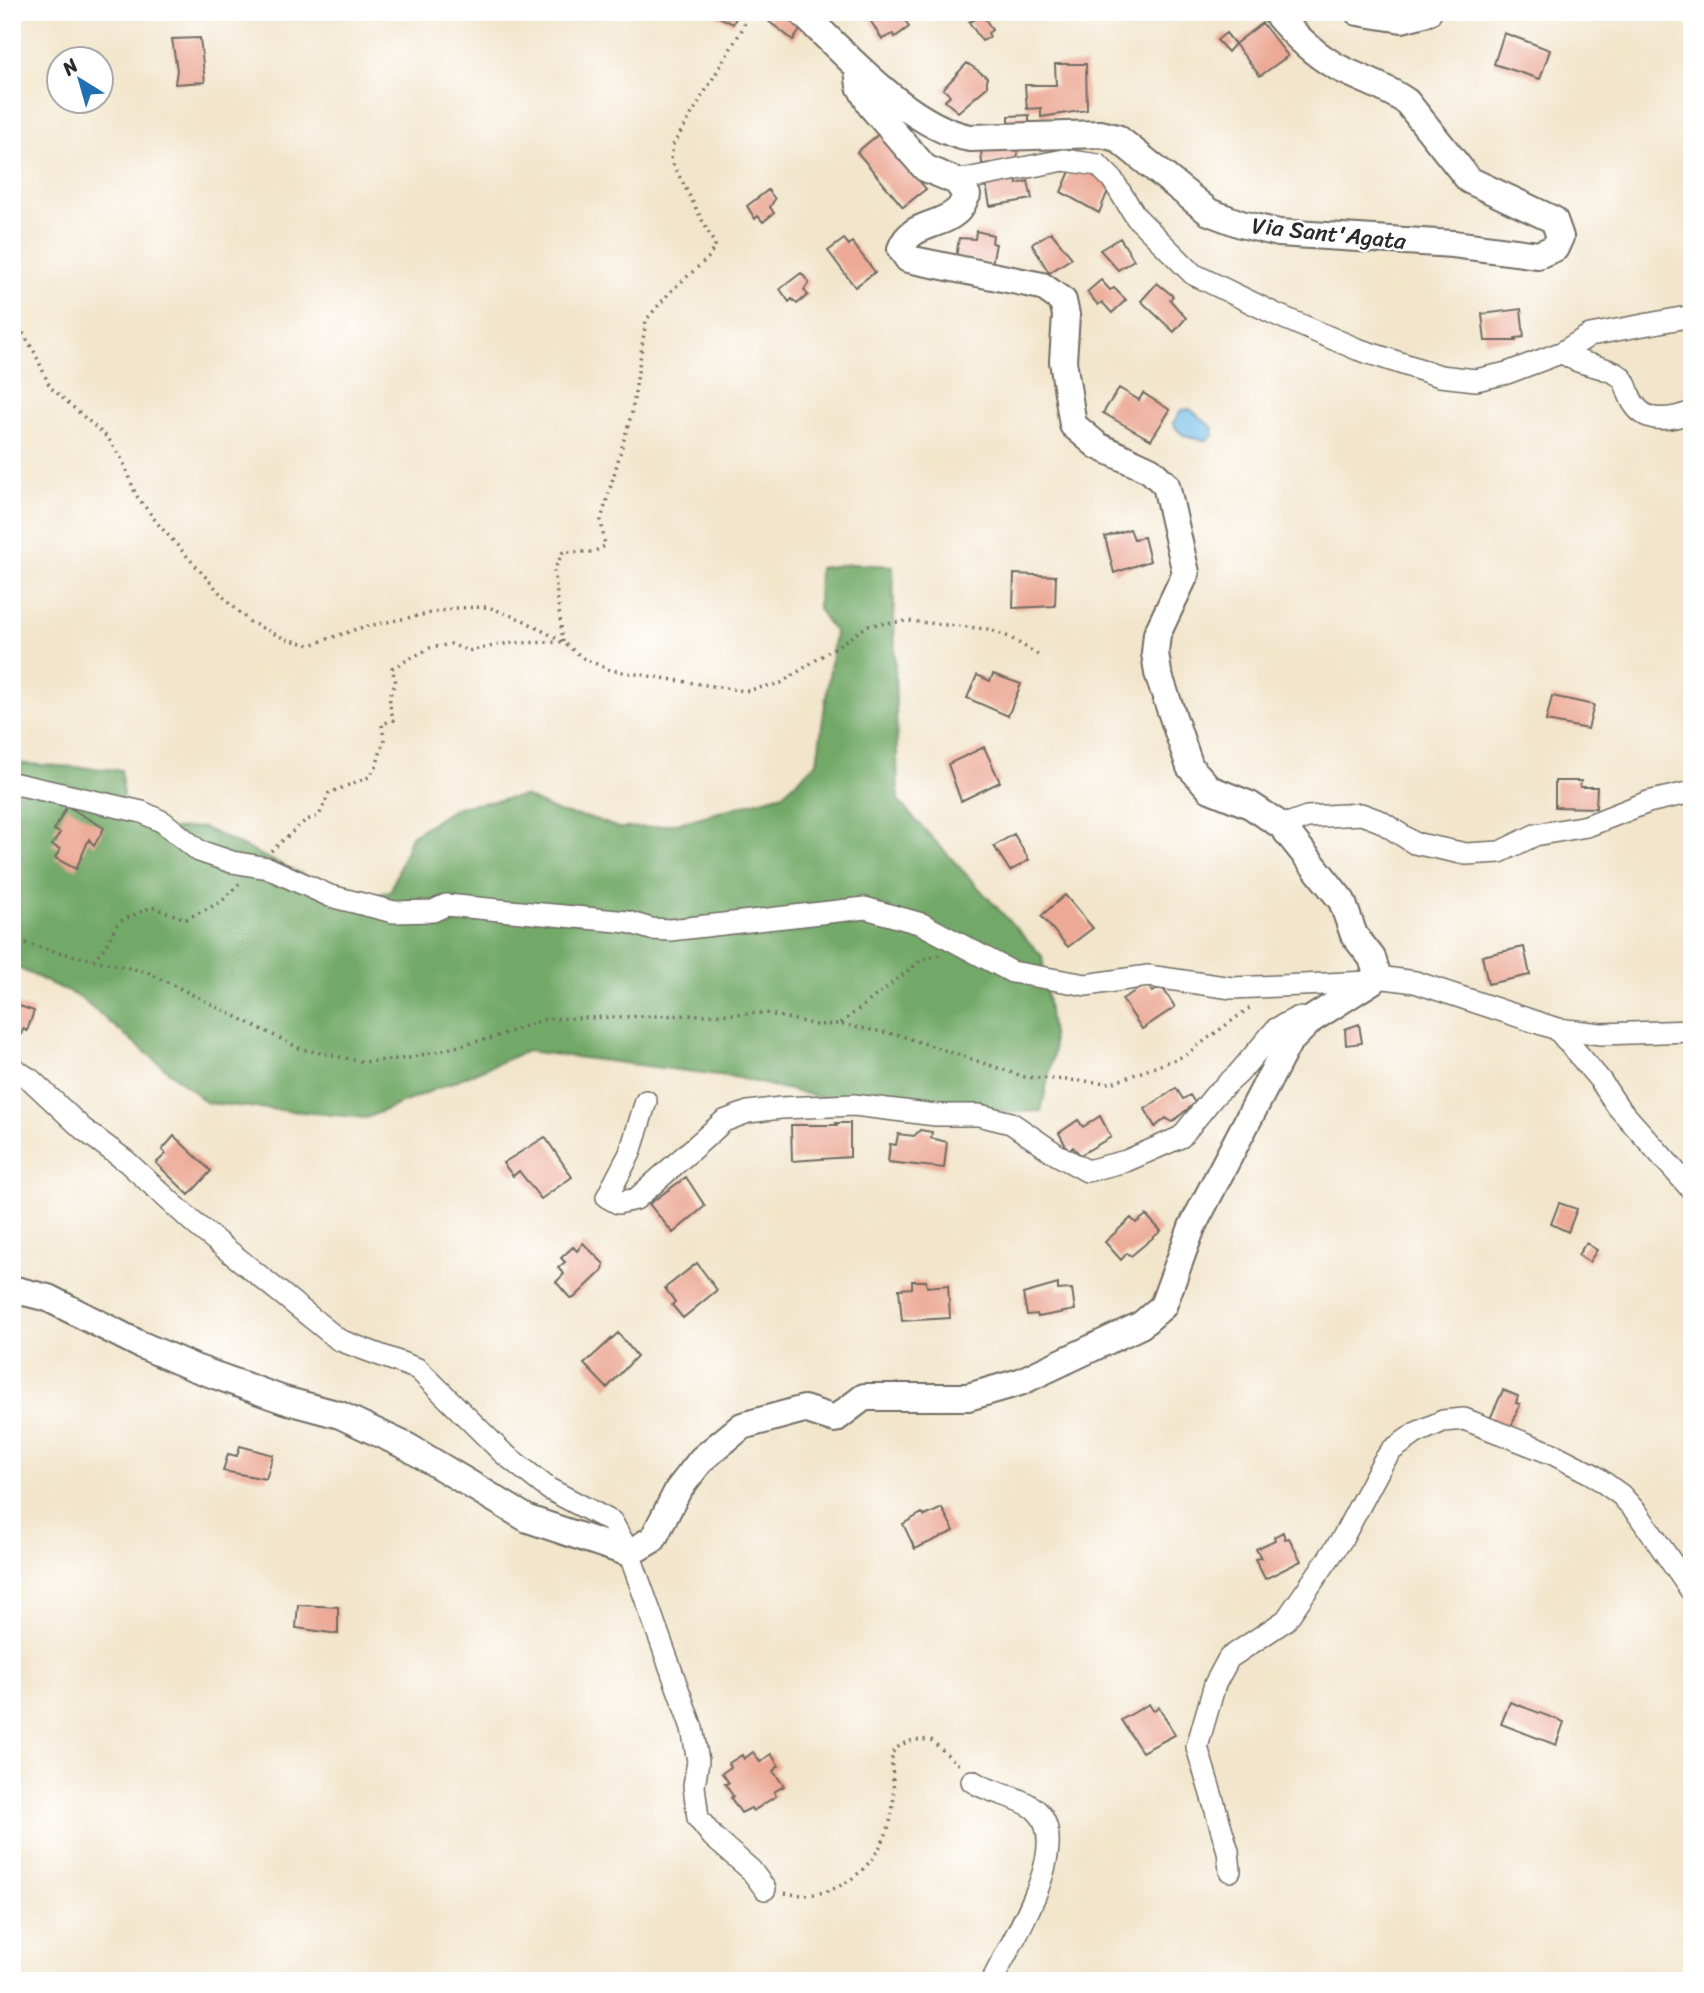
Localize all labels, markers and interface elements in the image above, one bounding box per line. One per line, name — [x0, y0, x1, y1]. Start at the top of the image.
north arrow — [46, 46, 116, 116]
text: N — [54, 49, 86, 85]
street label: Via Sant'Agata — [1250, 205, 1408, 262]

